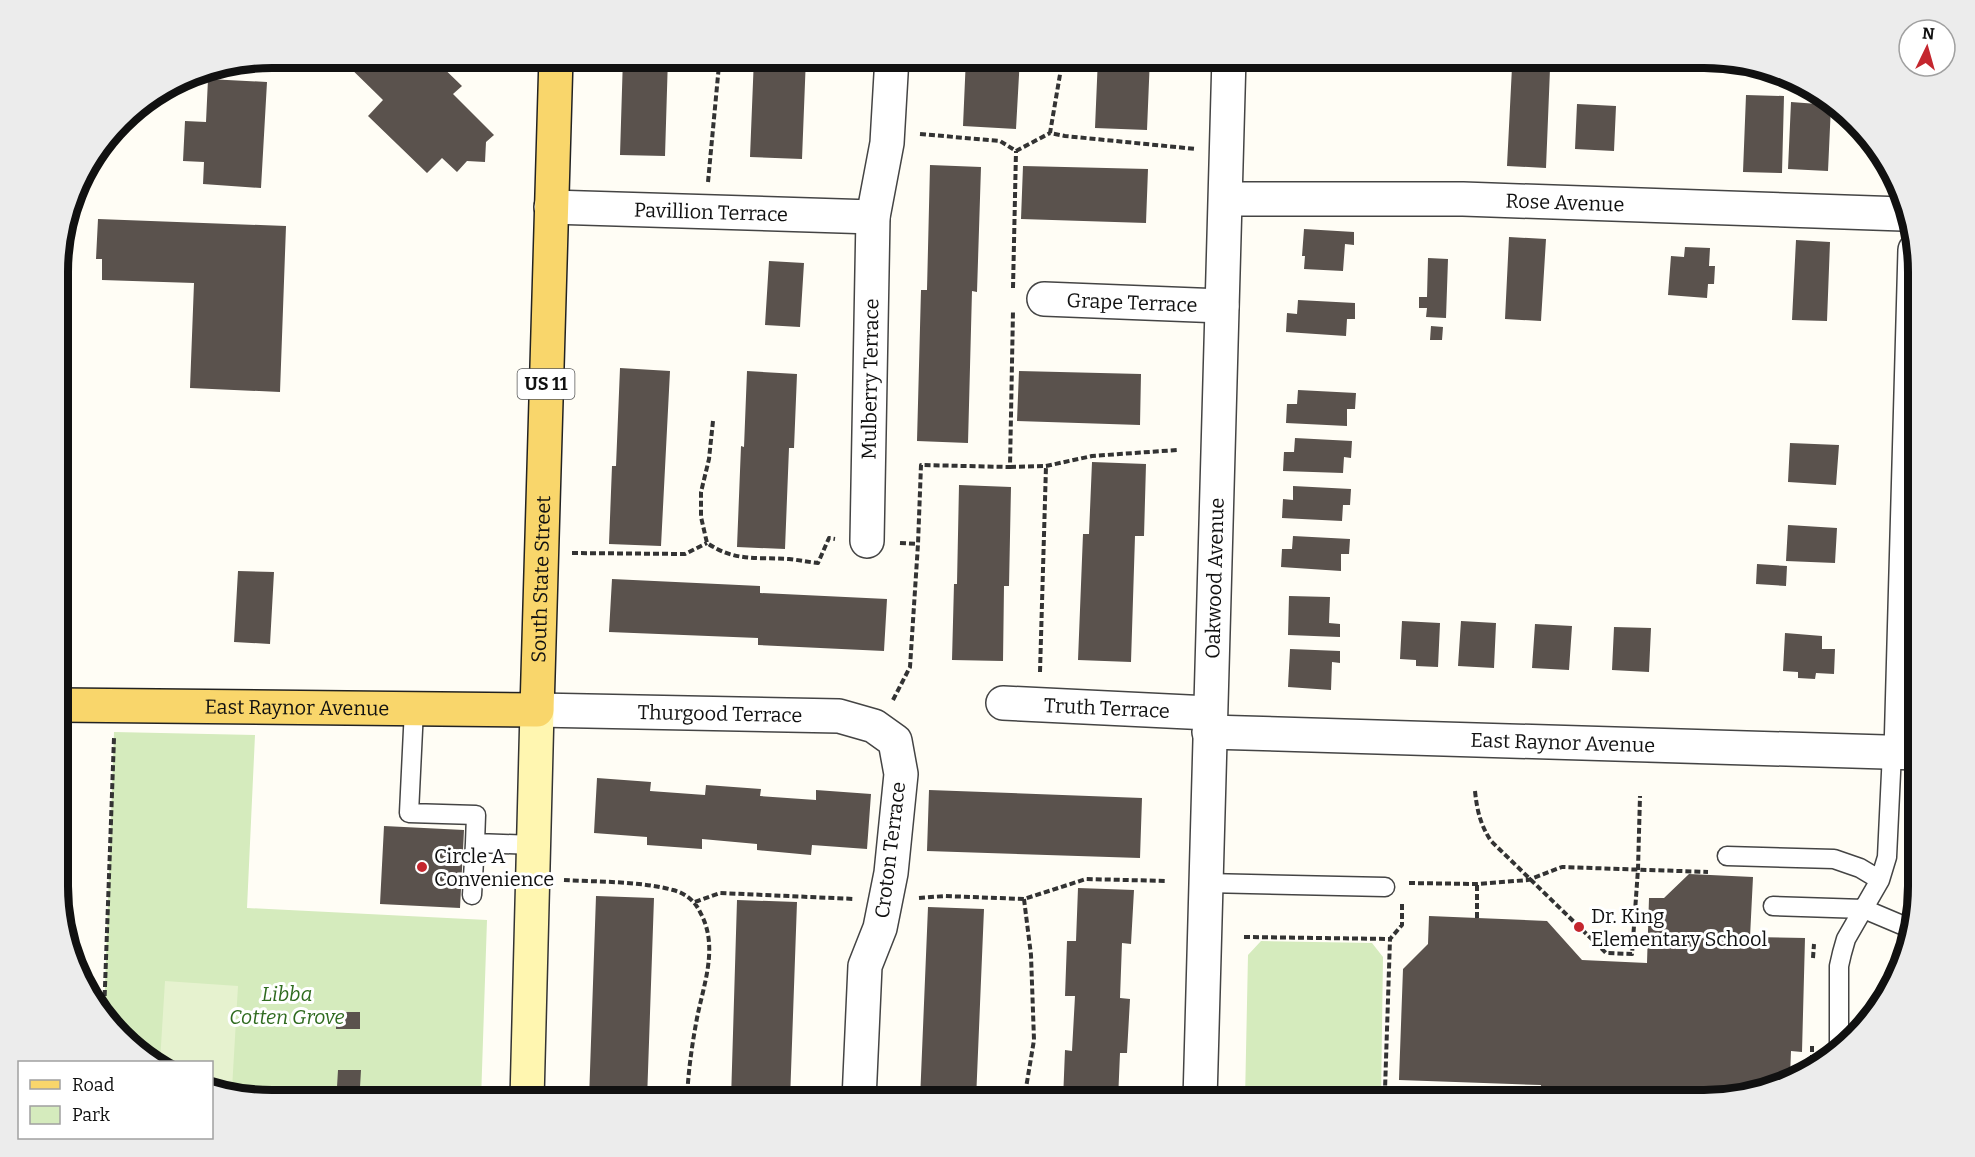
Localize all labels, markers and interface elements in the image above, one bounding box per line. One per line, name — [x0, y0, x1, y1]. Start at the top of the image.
north arrow — [1897, 18, 1957, 78]
text: N — [1921, 24, 1935, 44]
street label: Rose Avenue — [1505, 188, 1625, 216]
street label: Pavillion Terrace — [633, 198, 788, 226]
street label: Grape Terrace — [1066, 288, 1198, 317]
street label: Mulberry Terrace — [857, 298, 883, 460]
road number: US 11 — [518, 369, 574, 399]
street label: South State Street — [526, 495, 555, 663]
street label: Oakwood Avenue — [1200, 497, 1229, 659]
street label: Truth Terrace — [1043, 693, 1170, 723]
street label: East Raynor Avenue — [204, 695, 390, 720]
street label: Thurgood Terrace — [637, 700, 803, 727]
street label: East Raynor Avenue — [1470, 728, 1656, 757]
street label: Croton Terrace — [870, 780, 910, 920]
place label: Circle A Convenience — [434, 844, 554, 891]
marker: Circle A Convenience — [415, 860, 429, 874]
place label: Dr. King Elementary School — [1591, 904, 1768, 951]
marker: Dr. King Elementary School — [1572, 920, 1586, 934]
park label: Libba Cotten Grove — [229, 982, 345, 1029]
legend — [18, 1061, 213, 1139]
text: Road — [72, 1074, 115, 1096]
text: Park — [72, 1104, 111, 1126]

